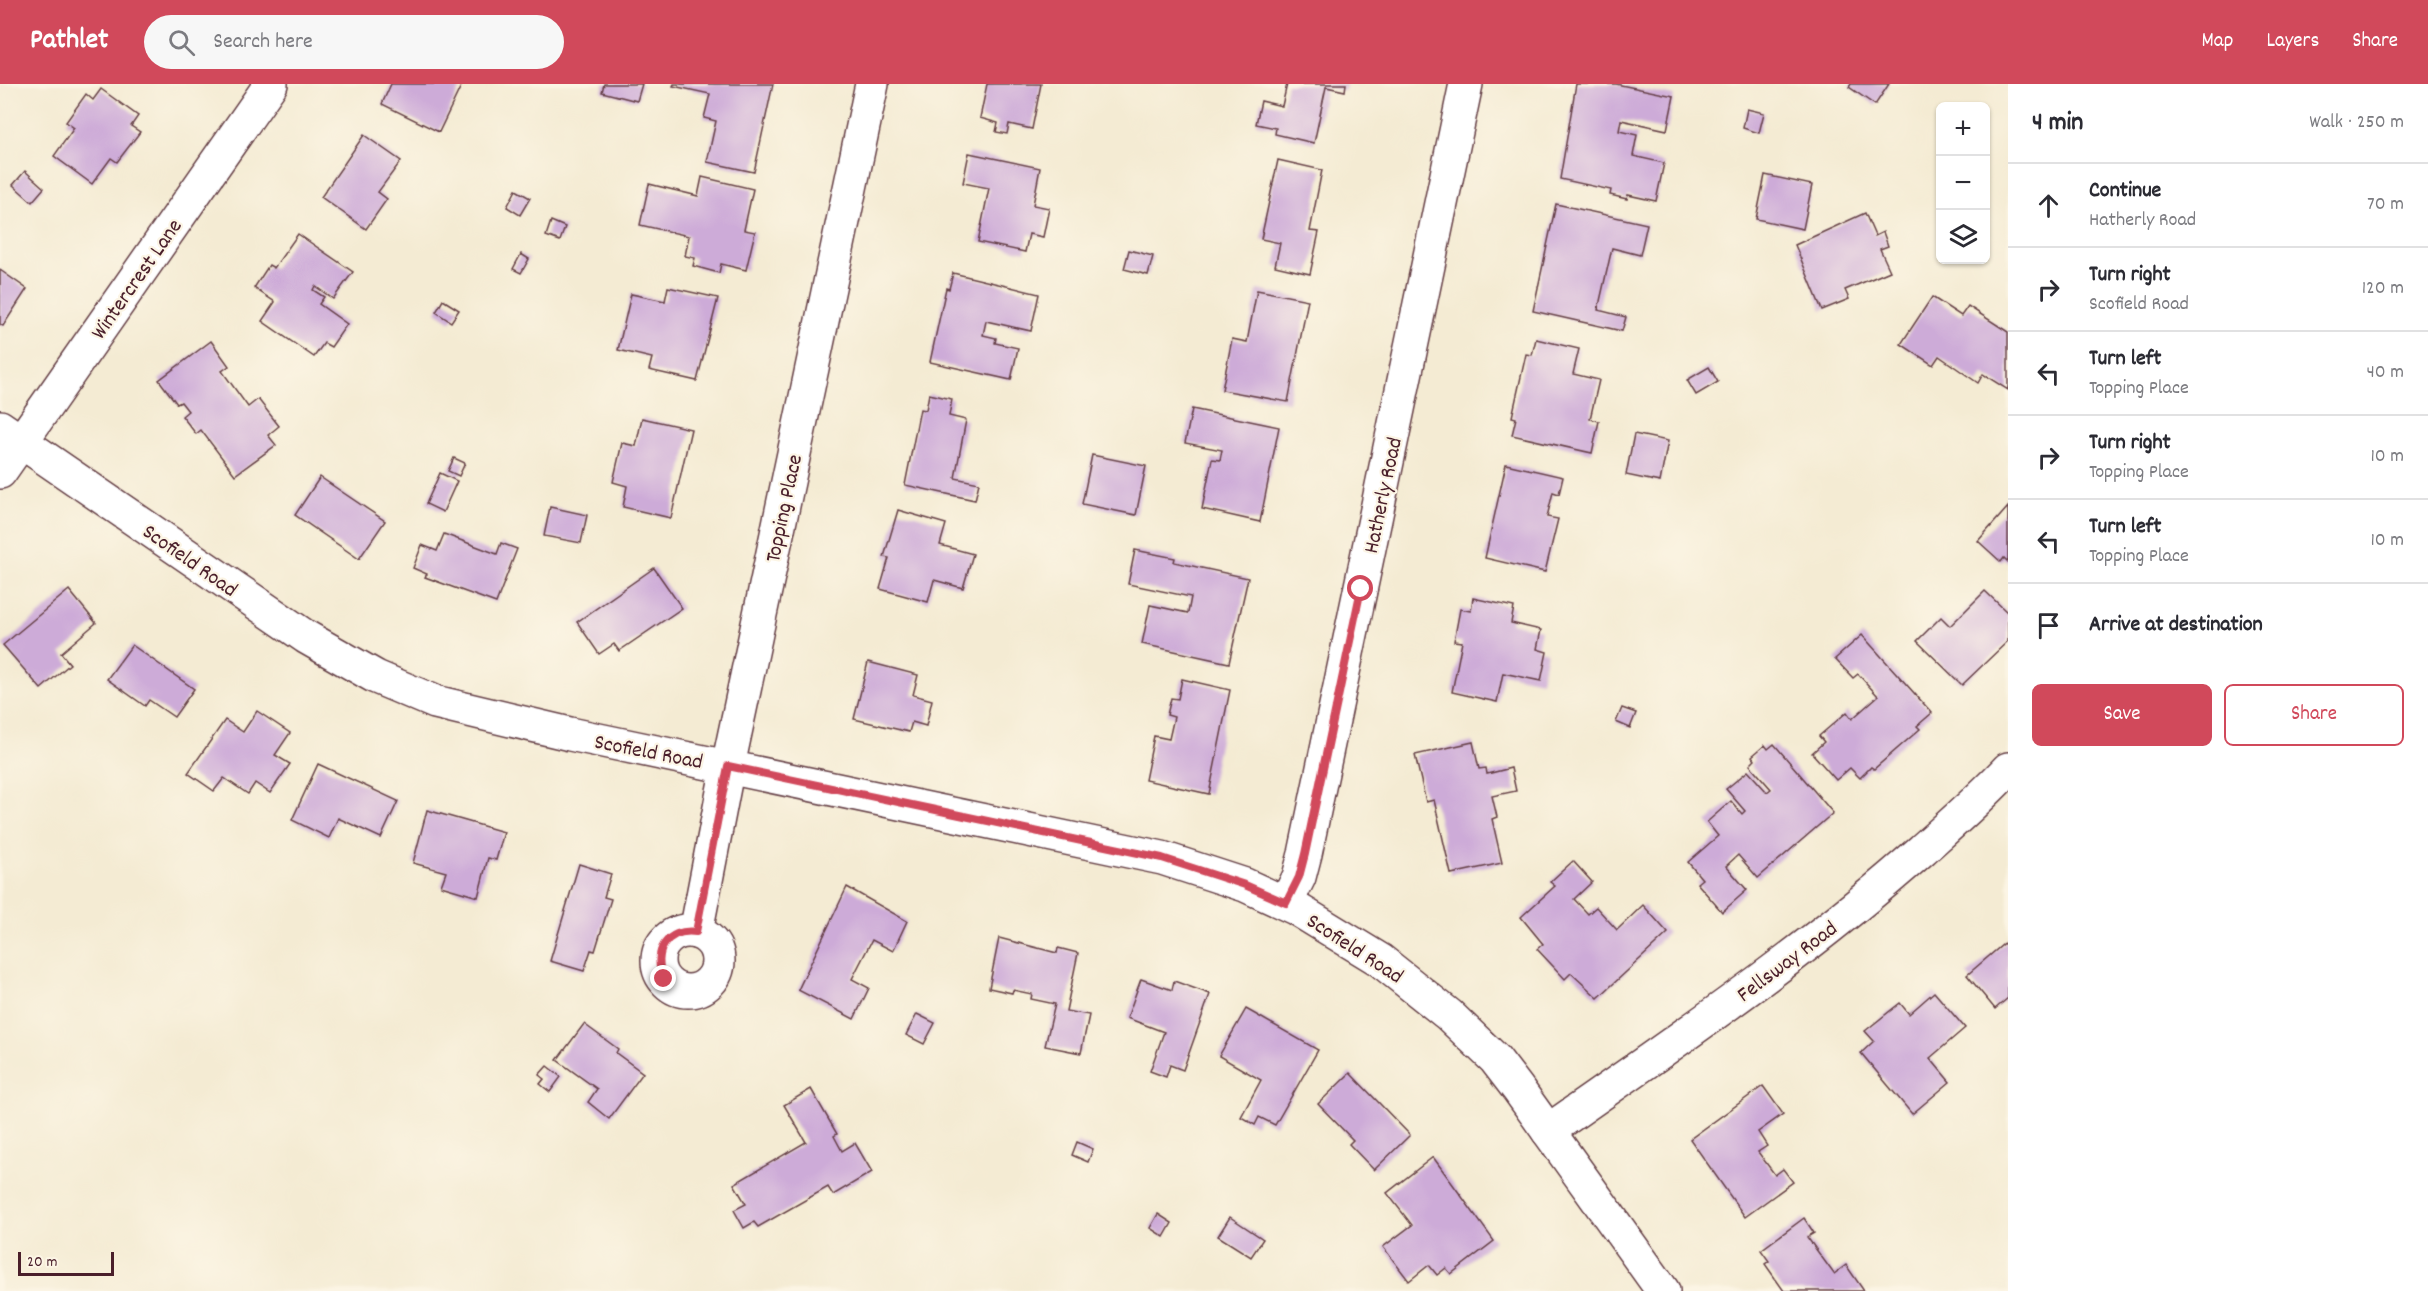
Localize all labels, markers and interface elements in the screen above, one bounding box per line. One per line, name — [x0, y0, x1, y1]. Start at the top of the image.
search box — [144, 15, 564, 69]
text: Pathlet — [30, 22, 108, 62]
icon: search — [165, 26, 198, 59]
text: Search here — [213, 27, 313, 58]
text: Map — [2202, 27, 2233, 57]
text: Layers — [2266, 27, 2319, 57]
text: Share — [2352, 27, 2398, 57]
map controls — [1936, 102, 1990, 264]
button: + — [1936, 102, 1990, 156]
text: 4 min — [2032, 105, 2083, 142]
text: Walk · 250 m — [2309, 109, 2404, 137]
button: − — [1936, 156, 1990, 210]
text: Continue — [2089, 176, 2161, 207]
icon: ahead — [2032, 189, 2065, 222]
text: 70 m — [2367, 191, 2404, 219]
text: Hatherly Road — [2089, 207, 2196, 235]
button: layers — [1936, 210, 1990, 264]
street label: Wintercrest Lane — [85, 213, 191, 347]
text: Turn right — [2089, 260, 2171, 291]
icon: right — [2032, 273, 2065, 306]
text: 120 m — [2362, 275, 2404, 303]
text: Scofield Road — [2089, 291, 2189, 319]
text: Turn left — [2089, 344, 2161, 375]
icon: left — [2032, 357, 2065, 390]
text: 40 m — [2366, 359, 2404, 387]
text: Topping Place — [2089, 375, 2189, 403]
text: Turn right — [2089, 428, 2171, 459]
street label: Hatherly Road — [1357, 435, 1412, 557]
icon: right — [2032, 441, 2065, 474]
text: 10 m — [2370, 443, 2404, 471]
street label: Topping Place — [759, 452, 812, 566]
text: Topping Place — [2089, 459, 2189, 487]
text: Turn left — [2089, 512, 2161, 543]
street label: Scofield Road — [135, 518, 243, 606]
icon: left — [2032, 525, 2065, 558]
text: 10 m — [2370, 527, 2404, 555]
text: Topping Place — [2089, 543, 2189, 571]
route start — [1347, 575, 1373, 601]
icon: arrive — [2032, 609, 2065, 642]
text: Arrive at destination — [2089, 610, 2263, 641]
button: Save — [2032, 684, 2212, 746]
button: Share — [2224, 684, 2404, 746]
street label: Scofield Road — [591, 728, 705, 779]
street label: Scofield Road — [1300, 907, 1409, 993]
street label: Fellsway Road — [1731, 915, 1845, 1011]
route end — [650, 965, 676, 991]
scale bar — [18, 1249, 114, 1276]
text: 20 m — [27, 1251, 57, 1274]

